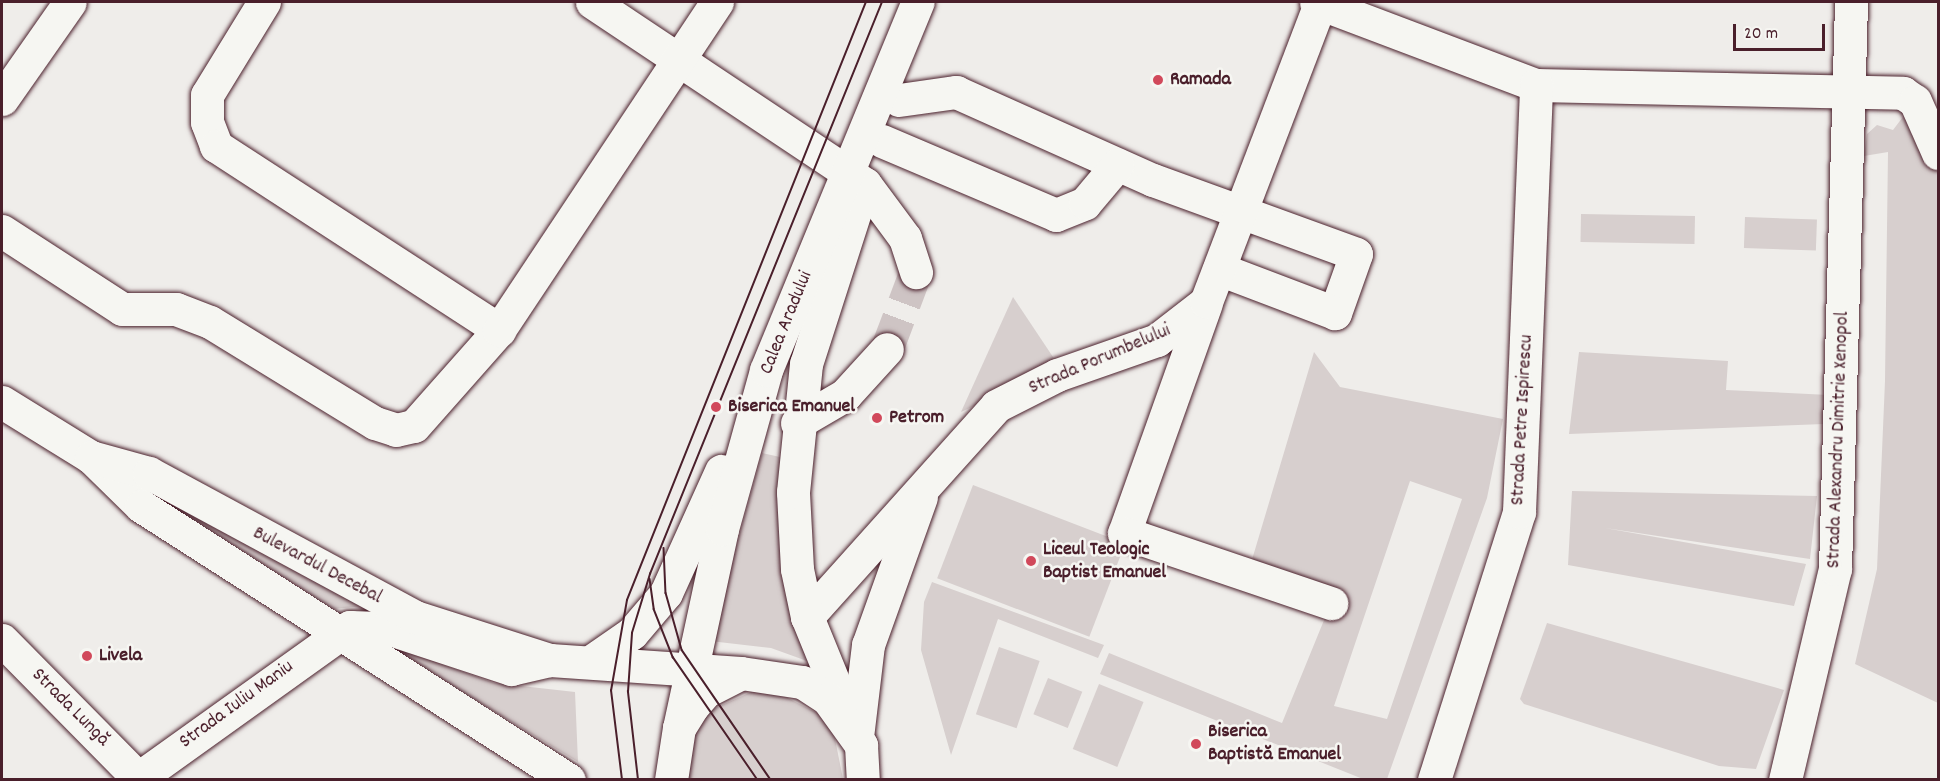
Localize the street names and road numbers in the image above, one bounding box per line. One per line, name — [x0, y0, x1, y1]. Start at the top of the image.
street label: Calea Aradului — [755, 268, 819, 378]
street label: Strada Alexandru Dimitrie Xenopol — [1823, 311, 1855, 569]
street label: Strada Porumbelului — [1025, 319, 1175, 401]
street label: Strada Petre Ispirescu — [1507, 334, 1539, 506]
street label: Bulevardul Decebal — [248, 522, 386, 610]
street label: Strada Iuliu Maniu — [175, 655, 299, 755]
street label: Strada Lungă — [26, 664, 114, 752]

